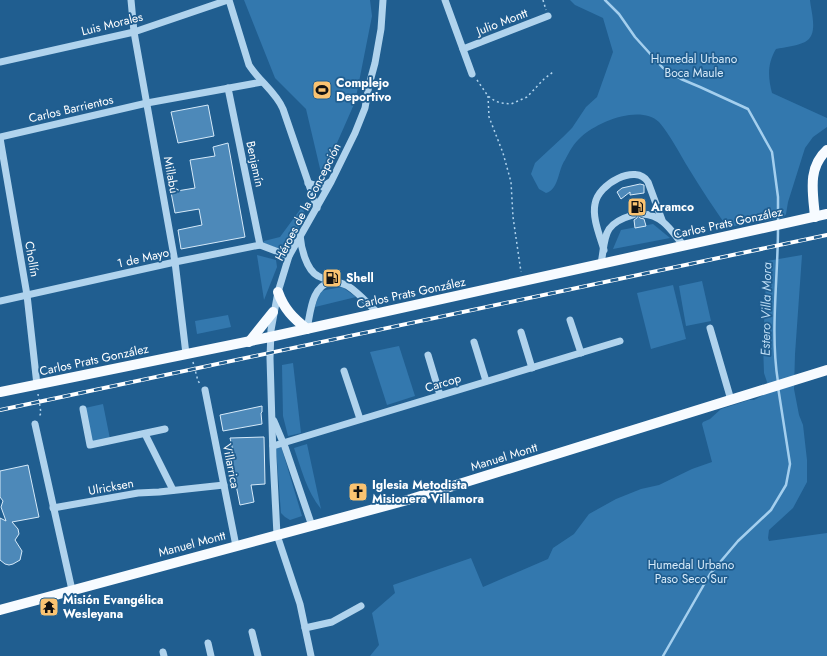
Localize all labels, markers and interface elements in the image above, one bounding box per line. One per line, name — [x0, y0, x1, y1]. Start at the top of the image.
street label: Julio Montt — [472, 4, 530, 41]
street label: Luis Morales — [79, 8, 145, 40]
park label: Humedal Urbano Boca Maule — [651, 50, 738, 82]
place label: Complejo Deportivo — [336, 74, 391, 106]
sports icon: Complejo Deportivo — [311, 79, 333, 101]
street label: Carlos Barrientos — [27, 90, 115, 127]
street label: Benjamín — [241, 139, 269, 189]
street label: Héroes de la Concepción — [270, 140, 346, 264]
street label: Millabú — [159, 155, 183, 195]
fuel station icon: Aramco — [626, 196, 648, 218]
place label: Aramco — [650, 198, 694, 216]
street label: Carlos Prats González — [672, 203, 785, 243]
street label: Chollín — [20, 240, 44, 278]
street label: 1 de Mayo — [115, 243, 171, 273]
water label: Estero Villa Mora — [756, 262, 776, 356]
fuel station icon: Shell — [321, 267, 343, 289]
place label: Shell — [346, 269, 374, 287]
street label: Carlos Prats González — [355, 273, 468, 313]
street label: Carlos Prats González — [38, 340, 151, 380]
street label: Carcop — [423, 369, 463, 397]
street label: Manuel Montt — [468, 438, 540, 476]
street label: Villarrica — [218, 442, 244, 490]
street label: Ulricksen — [87, 474, 135, 500]
place label: Iglesia Metodista Misionera Villamora — [372, 476, 484, 508]
church icon: Iglesia Metodista Misionera Villamora — [347, 481, 369, 503]
street label: Manuel Montt — [156, 526, 228, 562]
park label: Humedal Urbano Paso Seco Sur — [648, 556, 735, 588]
place label: Misión Evangélica Wesleyana — [63, 591, 163, 623]
temple icon: Misión Evangélica Wesleyana — [38, 596, 60, 618]

